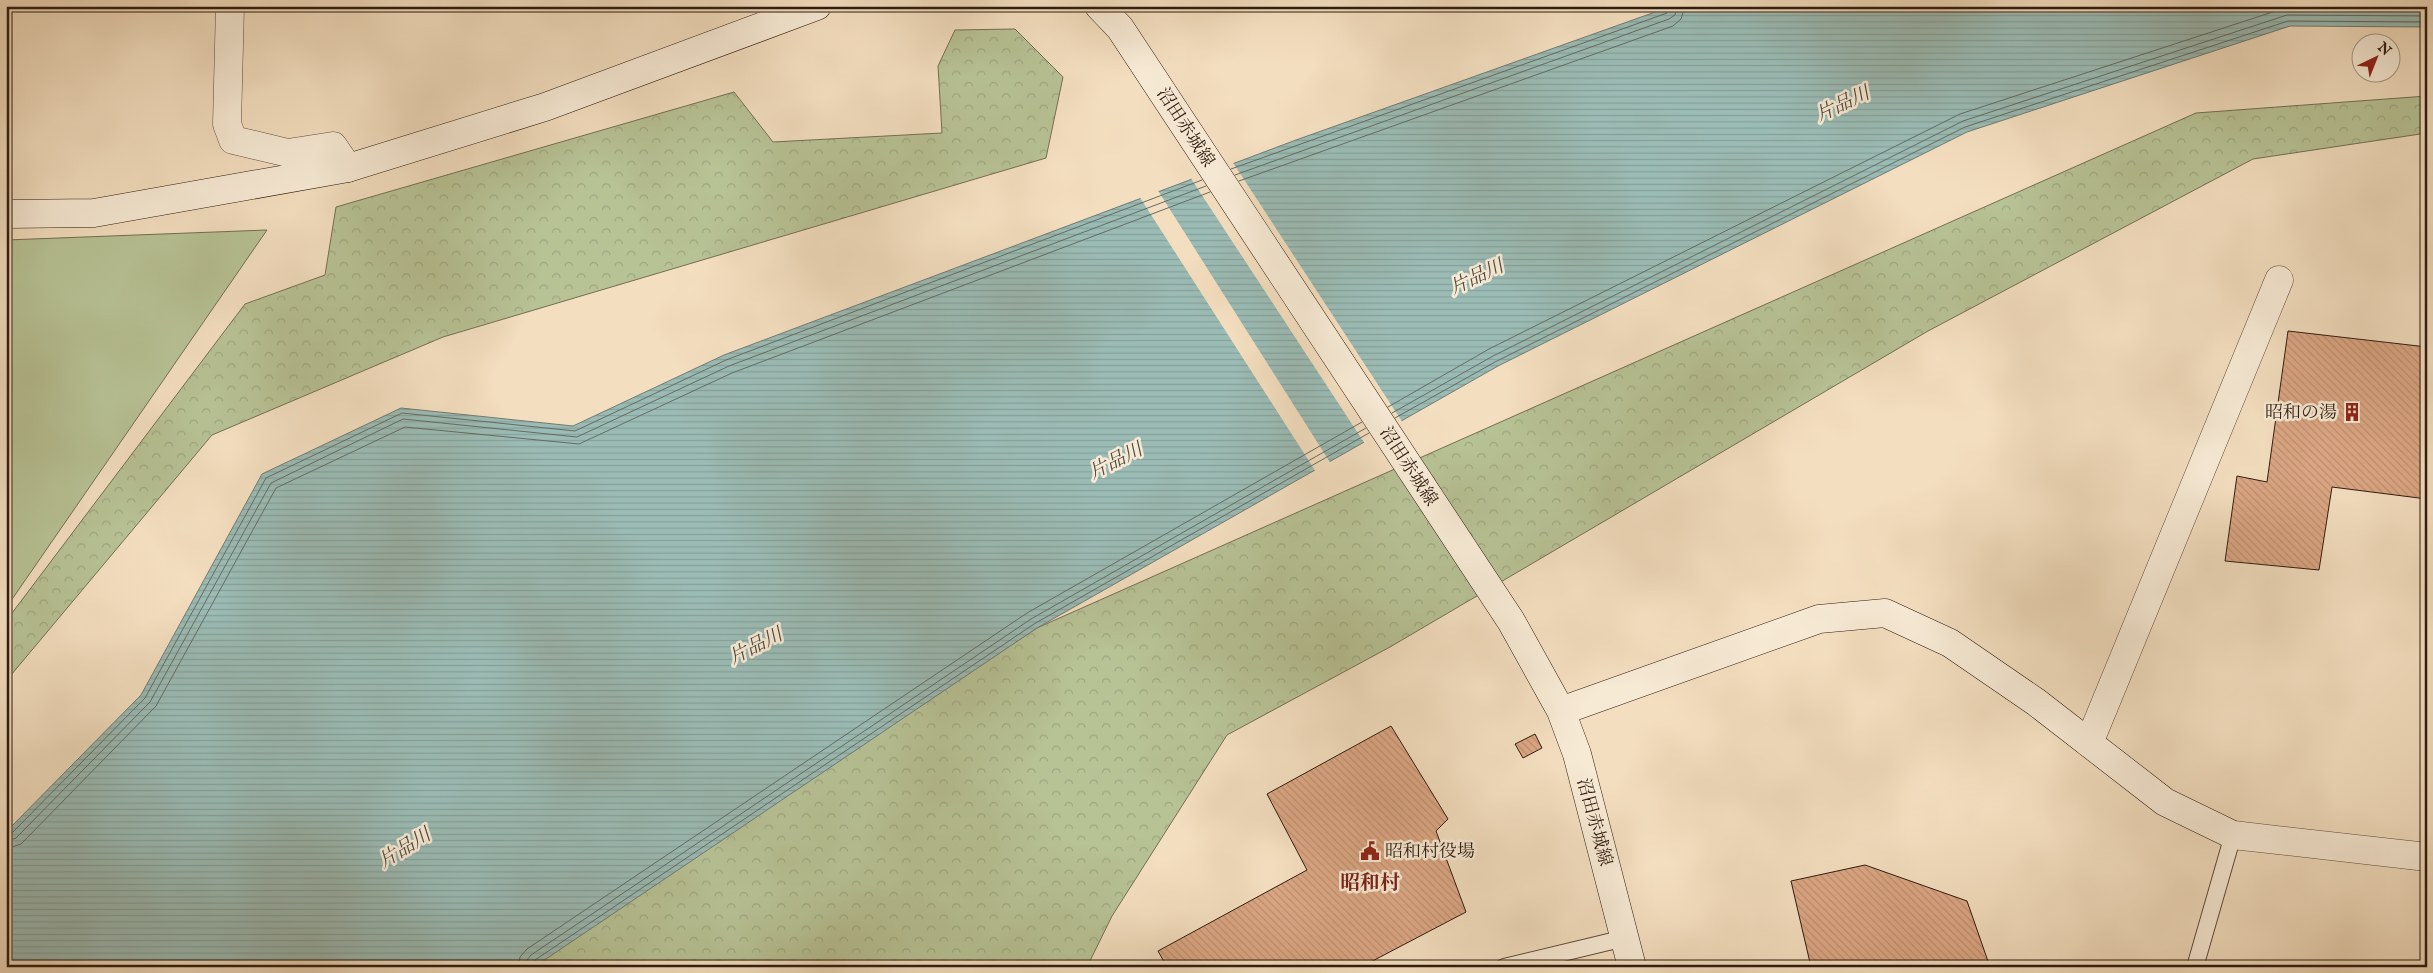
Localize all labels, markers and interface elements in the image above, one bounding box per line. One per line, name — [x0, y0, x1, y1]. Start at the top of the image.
north arrow — [2350, 32, 2400, 82]
text: N — [2373, 38, 2395, 60]
water label: 片品川 — [1812, 81, 1876, 128]
street label: 沼田赤城線 — [1151, 84, 1219, 172]
water label: 片品川 — [1446, 254, 1510, 301]
building icon: 昭和の湯 — [2341, 401, 2363, 423]
place label: 昭和の湯 — [2265, 402, 2337, 425]
street label: 沼田赤城線 — [1374, 423, 1442, 511]
water label: 片品川 — [1085, 437, 1149, 485]
water label: 片品川 — [725, 622, 789, 670]
street label: 沼田赤城線 — [1571, 776, 1616, 869]
water label: 片品川 — [375, 822, 437, 874]
public building icon: 昭和村役場 — [1359, 840, 1381, 862]
place label: 昭和村役場 — [1385, 841, 1475, 864]
district label: 昭和村 — [1340, 871, 1400, 896]

